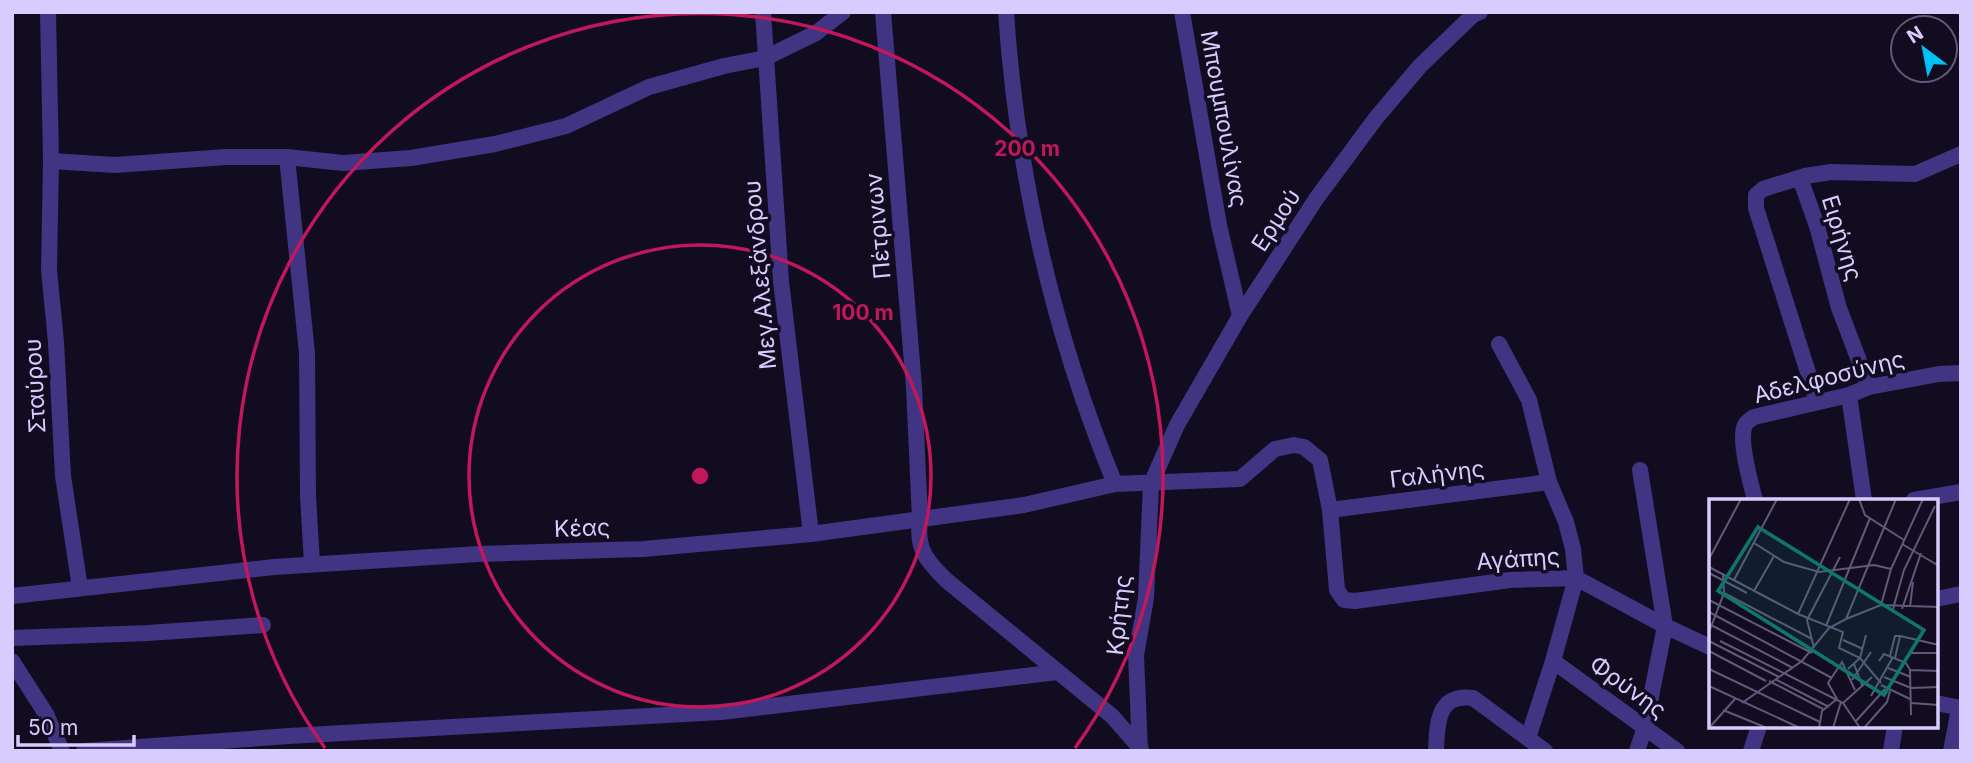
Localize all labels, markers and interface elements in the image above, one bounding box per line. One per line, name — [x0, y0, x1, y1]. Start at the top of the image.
north arrow — [1889, 14, 1959, 84]
text: N — [1903, 21, 1927, 49]
street label: Μπουμπουλίνας — [1195, 28, 1253, 210]
text: 200 m — [994, 136, 1060, 161]
street label: Πέτρινων — [859, 172, 897, 280]
street label: Μεγ.Αλεξάνδρου — [738, 179, 782, 371]
street label: Ερμού — [1246, 184, 1306, 256]
street label: Ειρήνης — [1816, 192, 1868, 284]
text: 100 m — [832, 300, 894, 325]
street label: Σταύρου — [19, 338, 51, 434]
street label: Αδελφοσύνης — [1751, 345, 1907, 409]
street label: Γαλήνης — [1388, 454, 1486, 494]
centre of rings — [688, 464, 712, 488]
inset map — [1709, 499, 1938, 728]
street label: Κέας — [553, 513, 611, 543]
street label: Αγάπης — [1475, 542, 1561, 576]
street label: Κρήτης — [1101, 573, 1137, 657]
street label: Φρύνης — [1584, 650, 1672, 724]
scale bar — [18, 704, 133, 748]
text: 50 m — [28, 715, 78, 740]

